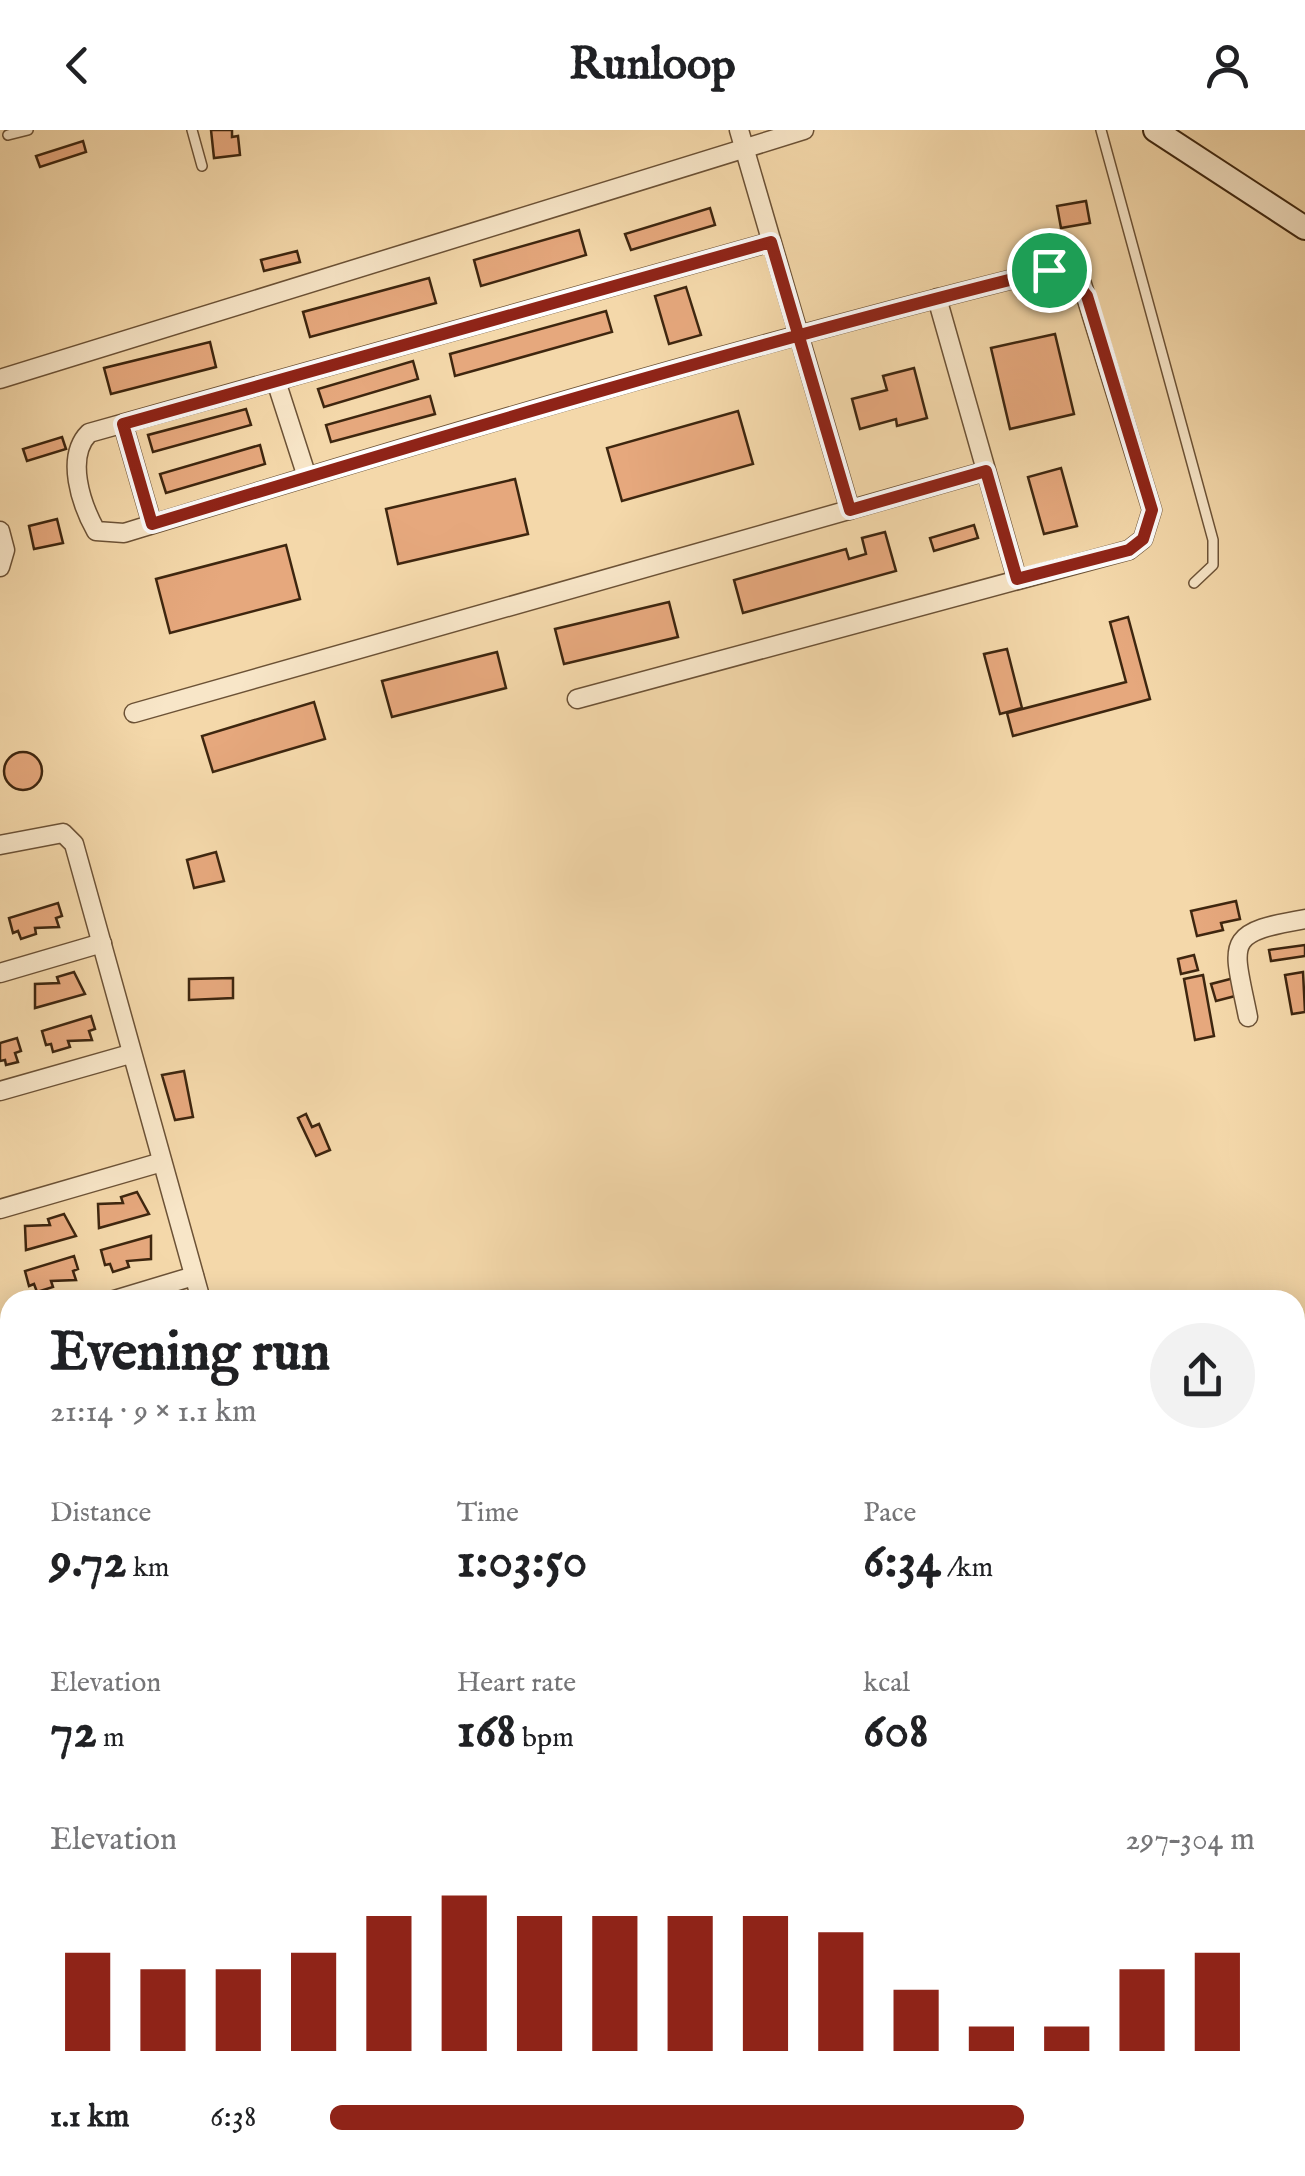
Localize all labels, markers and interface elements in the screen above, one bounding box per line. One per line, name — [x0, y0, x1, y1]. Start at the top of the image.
text: Runloop — [569, 37, 736, 94]
icon: back — [50, 38, 105, 93]
icon: person — [1200, 38, 1255, 93]
pin — [1007, 228, 1092, 313]
icon: arrive — [1022, 243, 1077, 298]
text: Evening run — [50, 1319, 330, 1389]
button: share — [1150, 1323, 1255, 1428]
text: 21:14 · 9 × 1.1 km — [50, 1392, 257, 1433]
text: Distance — [50, 1496, 151, 1531]
text: Time — [457, 1496, 519, 1531]
text: Pace — [863, 1496, 916, 1531]
text: 9.72 — [50, 1531, 127, 1594]
text: 1:03:50 — [457, 1531, 587, 1594]
text: 6:34 — [863, 1531, 941, 1594]
text: km — [127, 1551, 170, 1586]
text: /km — [941, 1551, 993, 1586]
text: Elevation — [50, 1666, 161, 1701]
text: Heart rate — [457, 1666, 576, 1701]
text: kcal — [863, 1666, 910, 1701]
text: 72 — [50, 1701, 97, 1764]
text: 168 — [457, 1701, 516, 1764]
text: 608 — [863, 1701, 929, 1764]
text: m — [97, 1721, 125, 1756]
text: bpm — [516, 1721, 574, 1756]
text: Elevation — [50, 1820, 177, 1861]
text: 297–304 m — [1125, 1820, 1255, 1861]
text: 1.1 km — [50, 2097, 130, 2138]
text: 6:38 — [210, 2097, 256, 2138]

